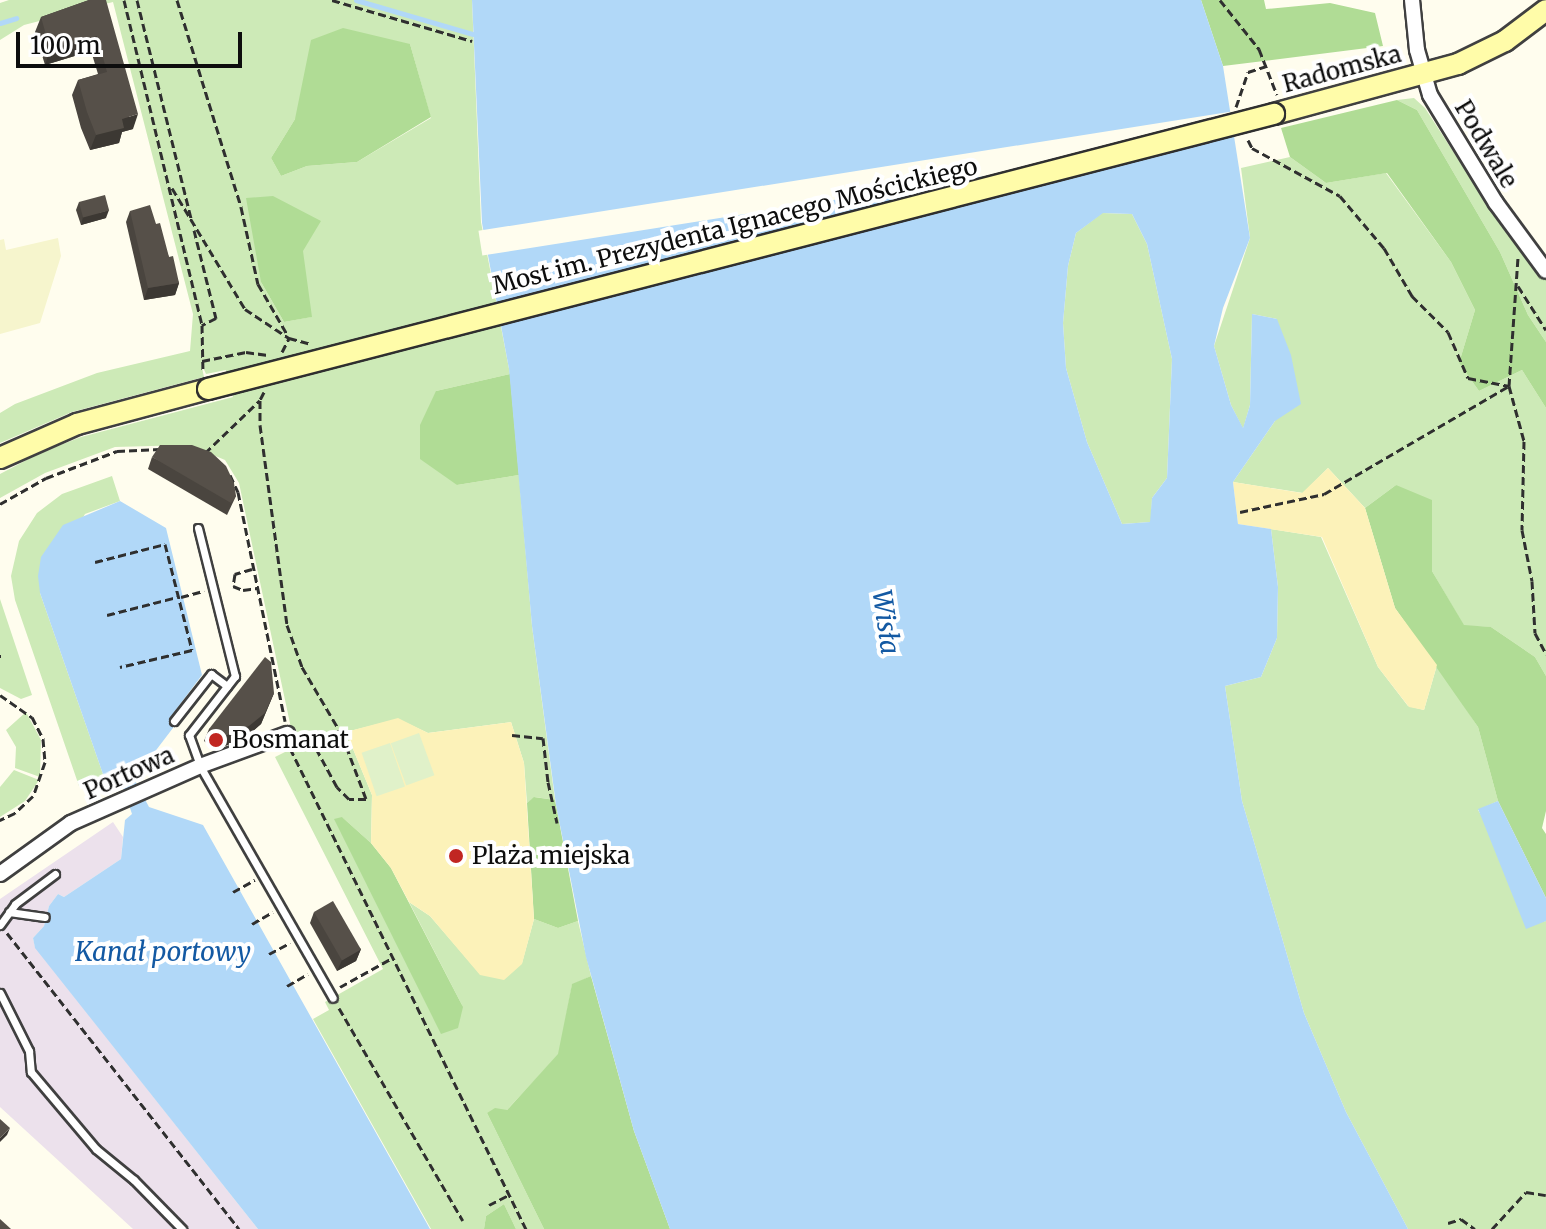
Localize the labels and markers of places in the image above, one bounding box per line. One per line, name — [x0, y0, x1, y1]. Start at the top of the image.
place label: Bosmanat — [232, 726, 349, 754]
marker: Bosmanat — [207, 731, 225, 749]
place label: Plaża miejska — [472, 842, 630, 870]
marker: Plaża miejska — [447, 847, 465, 865]

